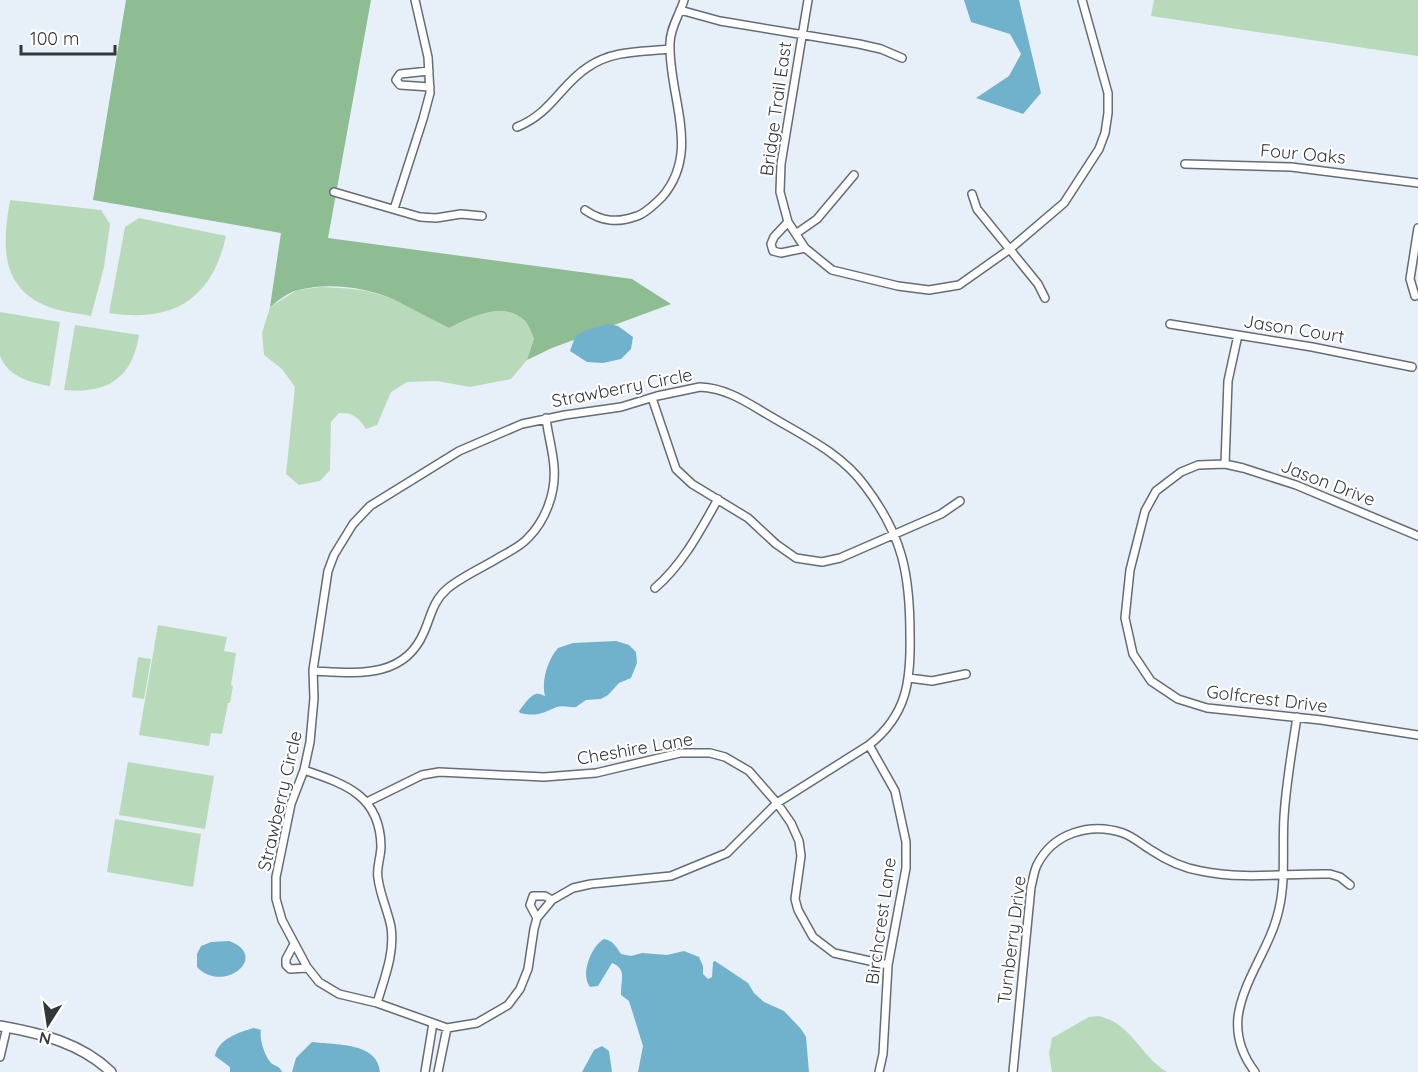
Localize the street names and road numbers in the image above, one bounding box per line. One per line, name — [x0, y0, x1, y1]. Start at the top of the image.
street label: Bridge Trail East — [755, 40, 796, 178]
street label: Four Oaks — [1259, 138, 1347, 169]
street label: Jason Court — [1242, 309, 1346, 348]
street label: Strawberry Circle — [550, 363, 694, 412]
street label: Jason Drive — [1278, 454, 1379, 511]
street label: Golfcrest Drive — [1205, 680, 1329, 717]
street label: Cheshire Lane — [575, 727, 695, 770]
street label: Strawberry Circle — [252, 729, 307, 873]
street label: Birchcrest Lane — [860, 856, 901, 986]
street label: Turnberry Drive — [992, 874, 1031, 1006]

